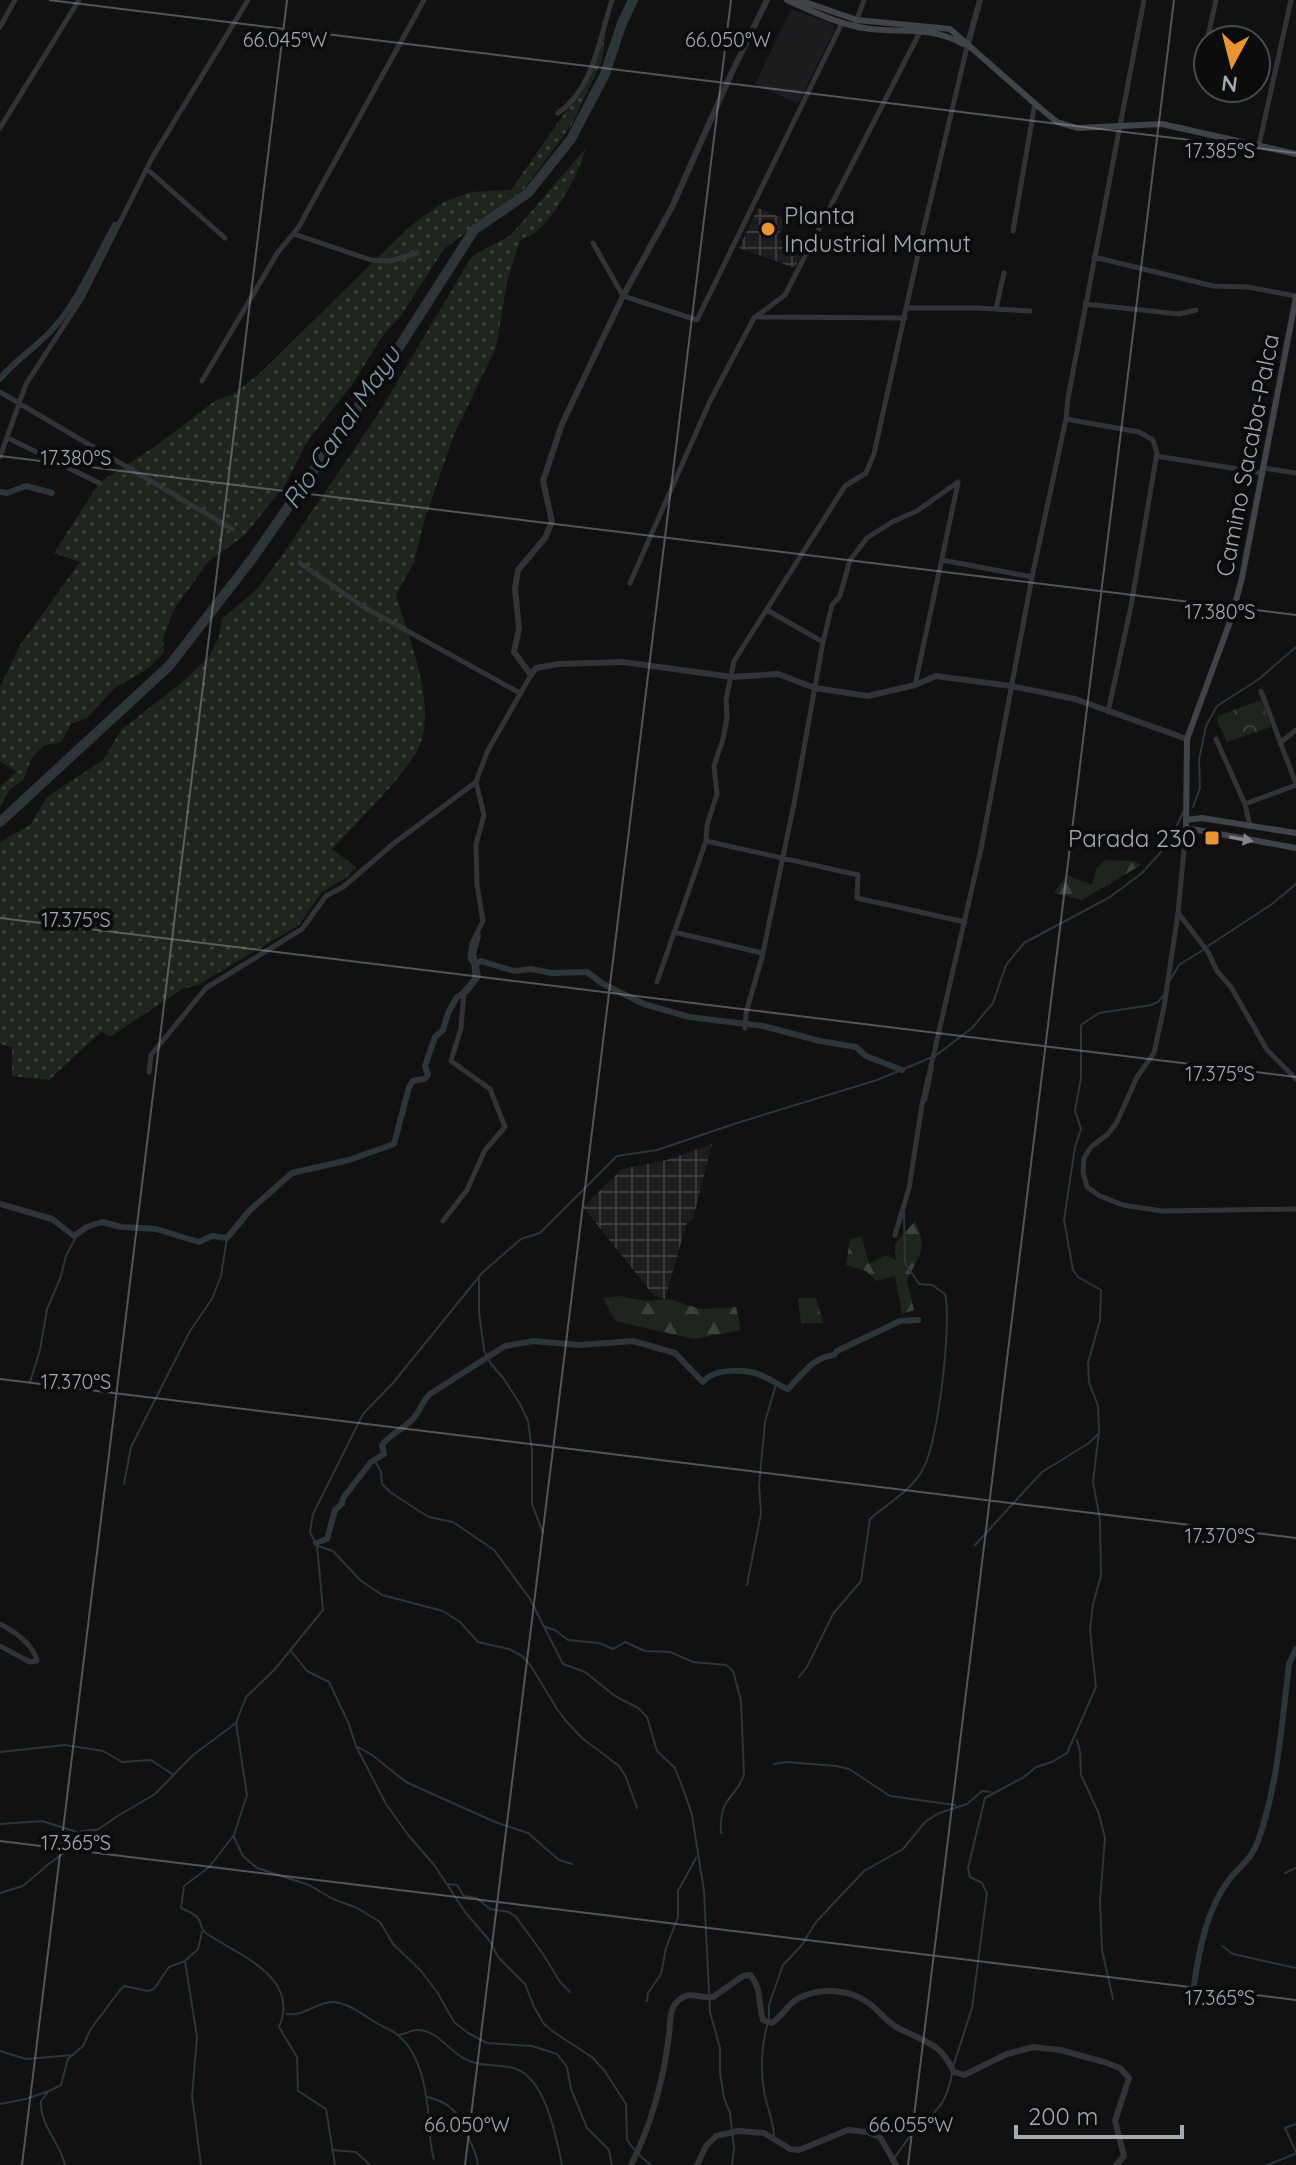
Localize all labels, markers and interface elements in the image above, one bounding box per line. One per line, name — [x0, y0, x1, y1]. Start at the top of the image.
north arrow — [1192, 24, 1272, 104]
text: 66.045°W — [243, 27, 327, 52]
text: 66.050°W — [685, 27, 771, 52]
text: N — [1220, 69, 1239, 99]
text: 17.385°S — [1185, 138, 1255, 163]
place label: Planta Industrial Mamut — [784, 200, 971, 258]
marker: Planta Industrial Mamut — [759, 220, 777, 238]
street label: Camino Sacaba-Palca — [1209, 331, 1285, 579]
water label: Rio Canal Mayu — [274, 338, 408, 515]
text: 17.380°S — [40, 445, 112, 470]
text: 17.380°S — [1184, 599, 1256, 624]
place label: Parada 230 — [1068, 823, 1196, 853]
marker: Parada 230 — [1203, 829, 1221, 847]
one-way arrow — [1229, 833, 1254, 845]
text: 17.375°S — [41, 907, 111, 932]
text: 17.375°S — [1185, 1061, 1255, 1086]
text: 17.370°S — [41, 1369, 111, 1394]
text: 17.370°S — [1185, 1523, 1255, 1548]
text: 17.365°S — [41, 1830, 111, 1855]
text: 17.365°S — [1185, 1985, 1255, 2010]
scale bar — [1016, 2089, 1182, 2139]
text: 200 m — [1028, 2101, 1098, 2131]
text: 66.050°W — [424, 2112, 510, 2137]
text: 66.055°W — [869, 2112, 953, 2137]

